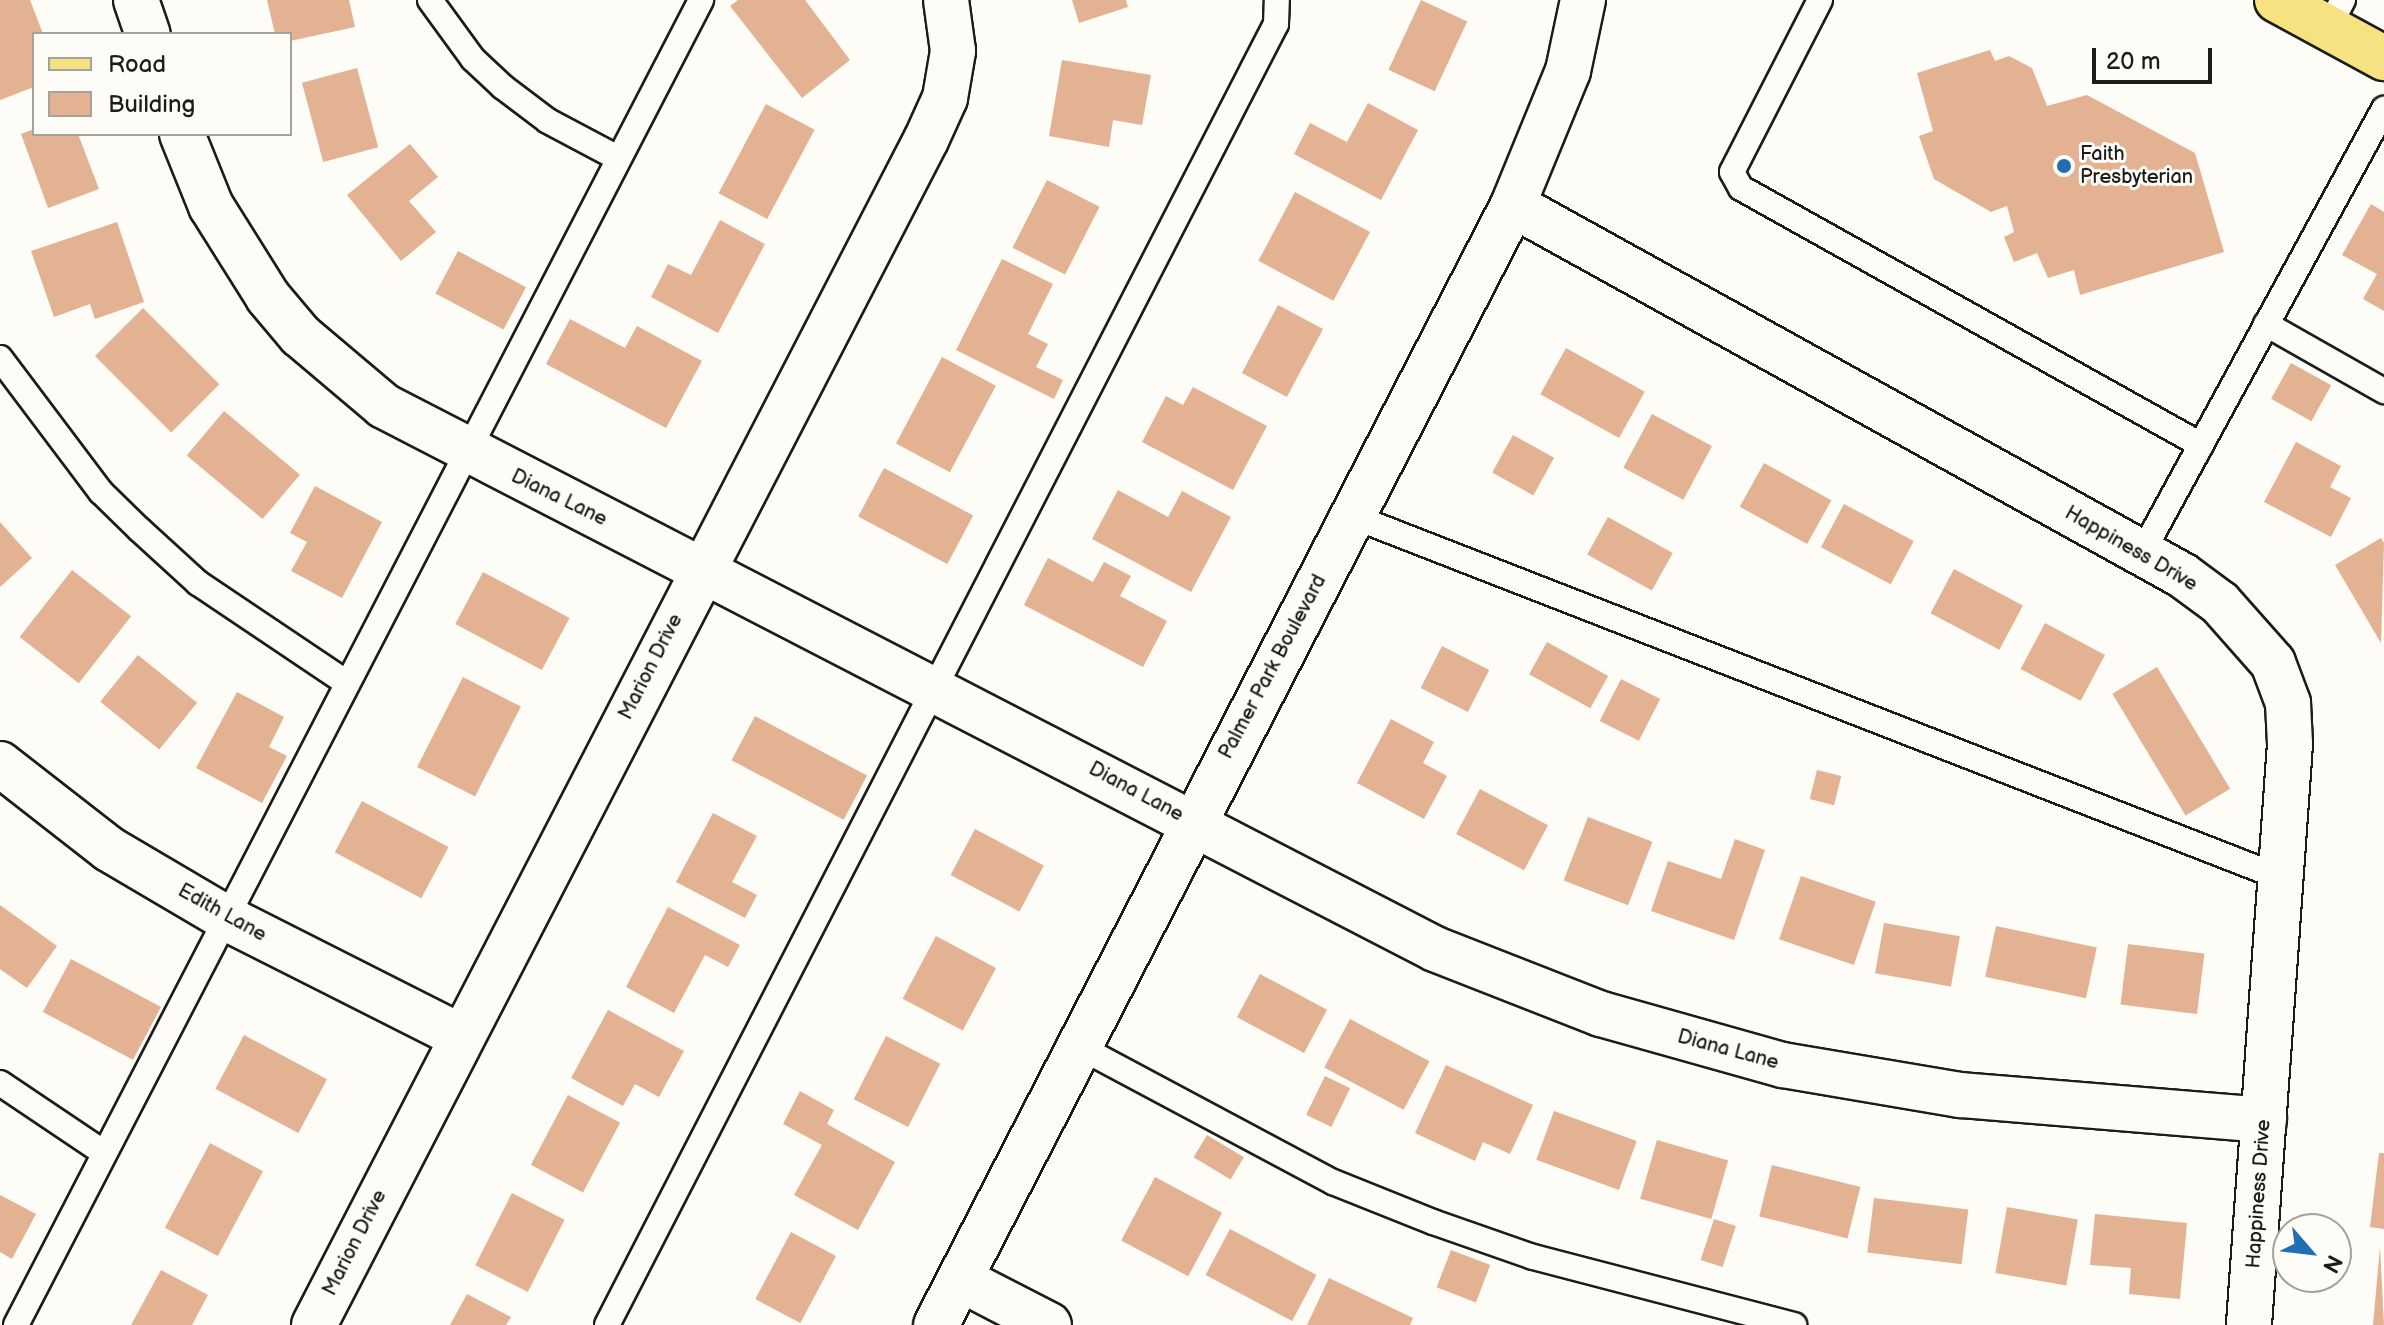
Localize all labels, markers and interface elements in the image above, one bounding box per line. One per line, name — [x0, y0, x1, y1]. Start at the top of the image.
legend — [32, 32, 292, 136]
scale bar — [2096, 32, 2216, 82]
text: 20 m — [2106, 47, 2161, 76]
text: Road — [108, 50, 166, 79]
text: Building — [108, 90, 195, 119]
place label: Faith Presbyterian — [2080, 142, 2193, 189]
marker: Faith Presbyterian — [2055, 157, 2073, 175]
street label: Diana Lane — [507, 464, 611, 532]
street label: Happiness Drive — [2060, 501, 2202, 597]
street label: Palmer Park Boulevard — [1214, 571, 1332, 763]
street label: Marion Drive — [614, 610, 688, 724]
street label: Diana Lane — [1084, 757, 1188, 827]
street label: Edith Lane — [174, 879, 270, 947]
street label: Diana Lane — [1675, 1025, 1781, 1075]
street label: Happiness Drive — [2242, 1119, 2276, 1269]
street label: Marion Drive — [318, 1186, 392, 1300]
north arrow — [2272, 1213, 2352, 1293]
text: N — [2316, 1250, 2348, 1277]

